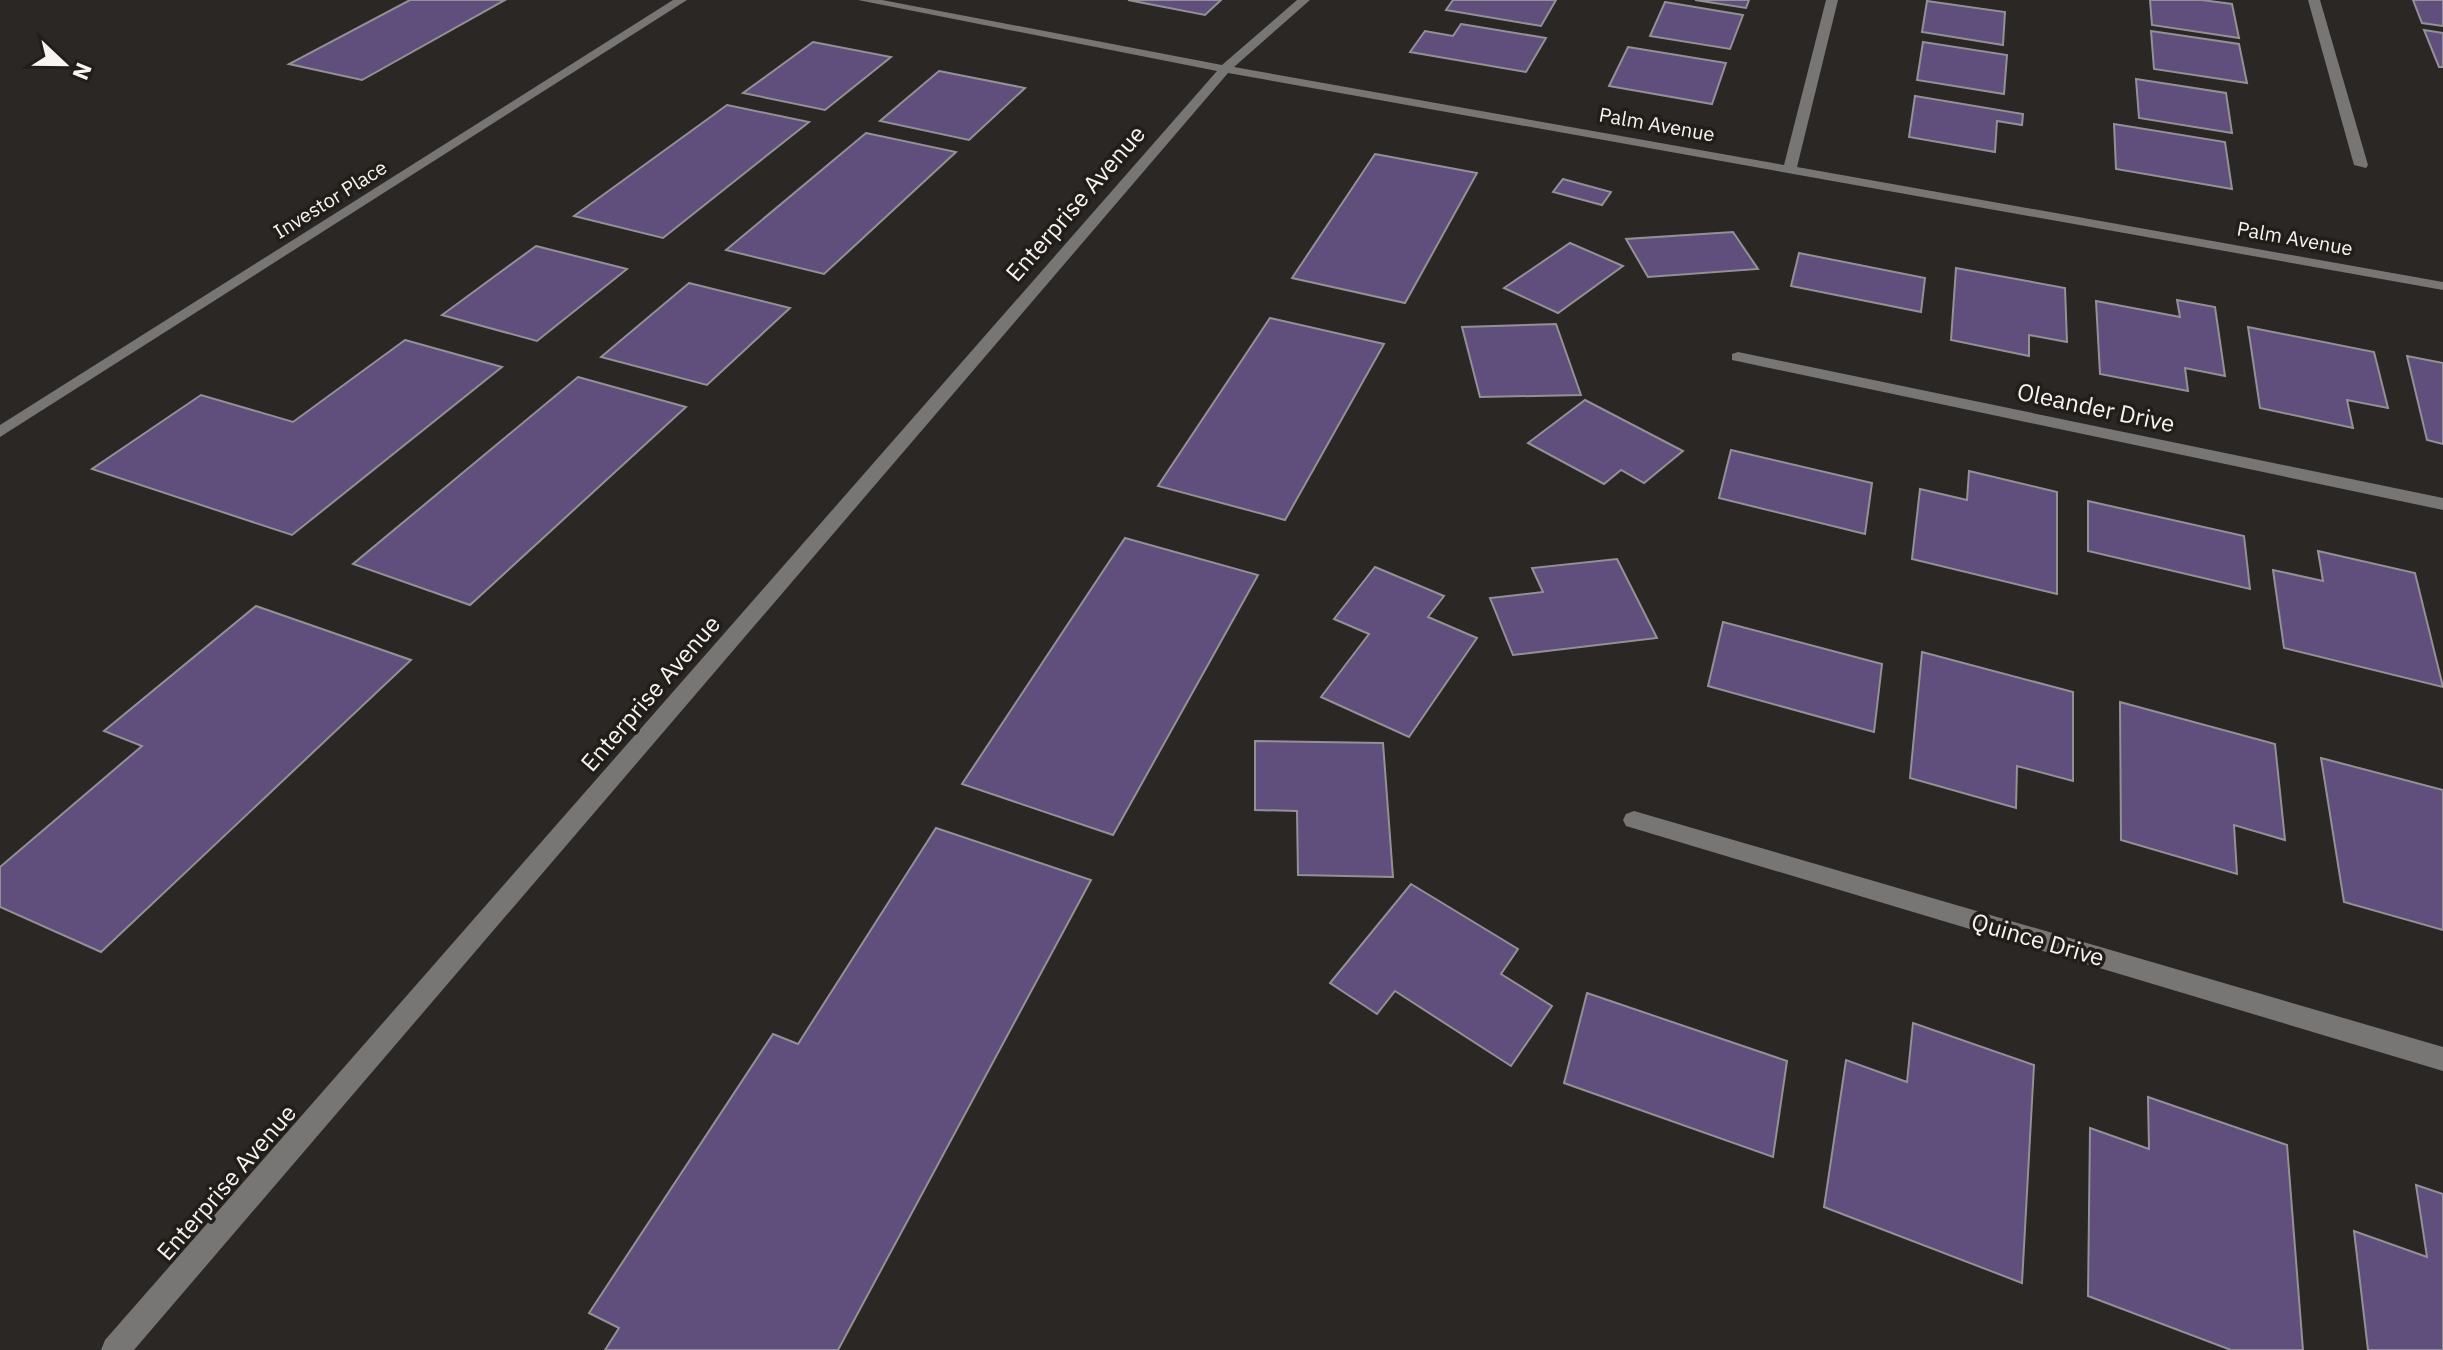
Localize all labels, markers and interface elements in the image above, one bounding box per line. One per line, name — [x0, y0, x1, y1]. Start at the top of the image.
north arrow — [24, 24, 104, 104]
text: N — [67, 59, 99, 84]
street label: Palm Avenue — [1597, 101, 1717, 147]
street label: Enterprise Avenue — [998, 118, 1152, 288]
street label: Investor Place — [268, 153, 392, 245]
street label: Palm Avenue — [2235, 215, 2355, 261]
street label: Oleander Drive — [2014, 375, 2178, 439]
street label: Enterprise Avenue — [573, 608, 727, 778]
street label: Quince Drive — [1968, 905, 2108, 973]
street label: Enterprise Avenue — [149, 1097, 303, 1267]

